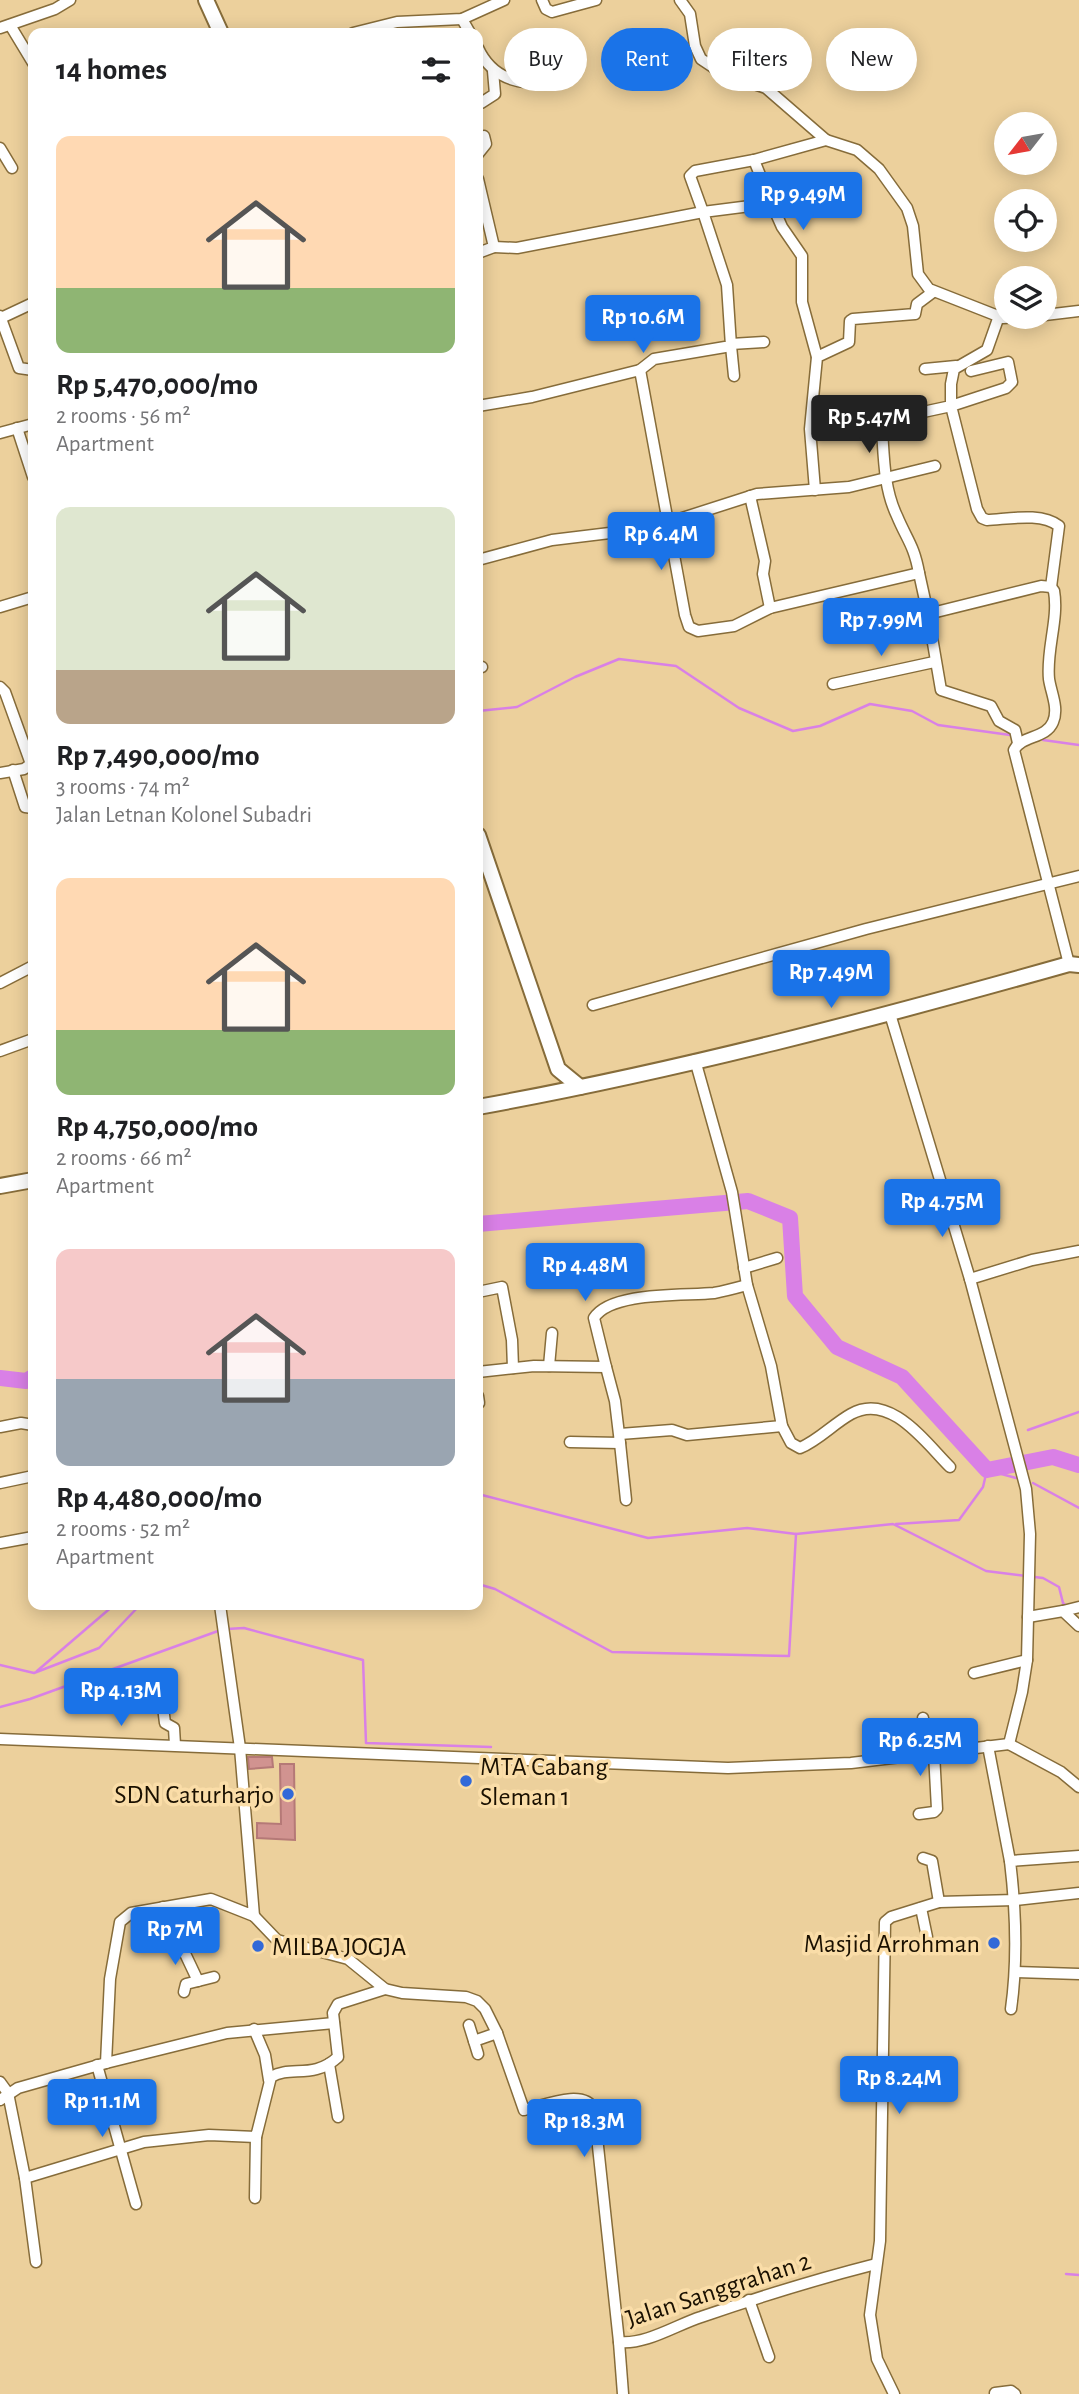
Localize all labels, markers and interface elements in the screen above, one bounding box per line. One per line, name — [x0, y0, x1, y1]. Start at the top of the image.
chip: Buy — [504, 28, 587, 91]
chip: Rent — [601, 28, 693, 91]
chip: Filters — [707, 28, 812, 91]
chip: New — [826, 28, 917, 91]
icon: filters — [417, 51, 455, 89]
text: 14 homes — [56, 55, 167, 85]
north arrow — [994, 112, 1057, 175]
map controls — [994, 112, 1057, 329]
pin: Rp 9.49M — [731, 173, 875, 232]
icon: home — [193, 182, 319, 308]
text: Rp 9.49M — [760, 183, 846, 206]
button: locate — [994, 189, 1057, 252]
button: layers — [994, 266, 1057, 329]
pin: Rp 10.6M — [571, 296, 715, 355]
text: Rp 10.6M — [601, 306, 685, 329]
text: Rp 5,470,000/mo — [56, 370, 258, 400]
pin: Rp 5.47M — [797, 396, 941, 455]
text: 2 rooms · 56 m² — [56, 405, 190, 428]
text: Rp 5.47M — [827, 406, 911, 429]
text: Apartment — [56, 433, 154, 456]
pin: Rp 6.4M — [596, 512, 726, 572]
text: Rp 6.4M — [624, 523, 698, 546]
icon: home — [193, 553, 319, 679]
pin: Rp 7.99M — [809, 598, 953, 658]
text: Rp 7.99M — [839, 609, 923, 632]
text: Rp 7,490,000/mo — [56, 741, 260, 771]
text: 3 rooms · 74 m² — [56, 776, 190, 799]
text: Jalan Letnan Kolonel Subadri — [56, 804, 312, 827]
icon: home — [193, 924, 319, 1050]
pin: Rp 7.49M — [759, 950, 903, 1010]
text: Rp 7.49M — [789, 961, 873, 984]
text: Rp 4,750,000/mo — [56, 1112, 258, 1142]
text: 2 rooms · 66 m² — [56, 1147, 192, 1170]
text: Apartment — [56, 1175, 154, 1198]
pin: Rp 4.75M — [870, 1180, 1014, 1239]
text: Rp 4.75M — [900, 1190, 984, 1213]
pin: Rp 4.48M — [513, 1244, 657, 1303]
text: Rp 4.48M — [542, 1254, 628, 1277]
icon: home — [193, 1295, 319, 1421]
text: Rp 4,480,000/mo — [56, 1483, 262, 1513]
text: 2 rooms · 52 m² — [56, 1518, 190, 1541]
text: Apartment — [56, 1546, 154, 1569]
pin: Rp 4.13M — [49, 1668, 193, 1728]
text: Rp 4.13M — [80, 1679, 162, 1702]
pin: Rp 6.25M — [848, 1718, 992, 1778]
text: Rp 6.25M — [878, 1729, 962, 1752]
place label: MTA Cabang Sleman 1 — [480, 1754, 608, 1810]
marker: MTA Cabang Sleman 1 — [458, 1773, 474, 1789]
place label: SDN Caturharjo — [114, 1782, 274, 1808]
marker: SDN Caturharjo — [280, 1786, 296, 1802]
pin: Rp 7M — [126, 1908, 224, 1967]
text: Rp 7M — [147, 1918, 203, 1941]
place label: Masjid Arrohman — [804, 1931, 980, 1957]
place label: MILBA JOGJA — [272, 1934, 406, 1960]
marker: Masjid Arrohman — [986, 1935, 1002, 1951]
marker: MILBA JOGJA — [250, 1938, 266, 1954]
pin: Rp 8.24M — [827, 2056, 971, 2116]
text: Rp 8.24M — [856, 2067, 942, 2090]
pin: Rp 11.1M — [30, 2080, 174, 2139]
text: Rp 11.1M — [64, 2090, 140, 2113]
pin: Rp 18.3M — [512, 2100, 656, 2159]
text: Rp 18.3M — [543, 2110, 625, 2133]
street label: Jalan Sanggrahan 2 — [623, 2248, 814, 2332]

